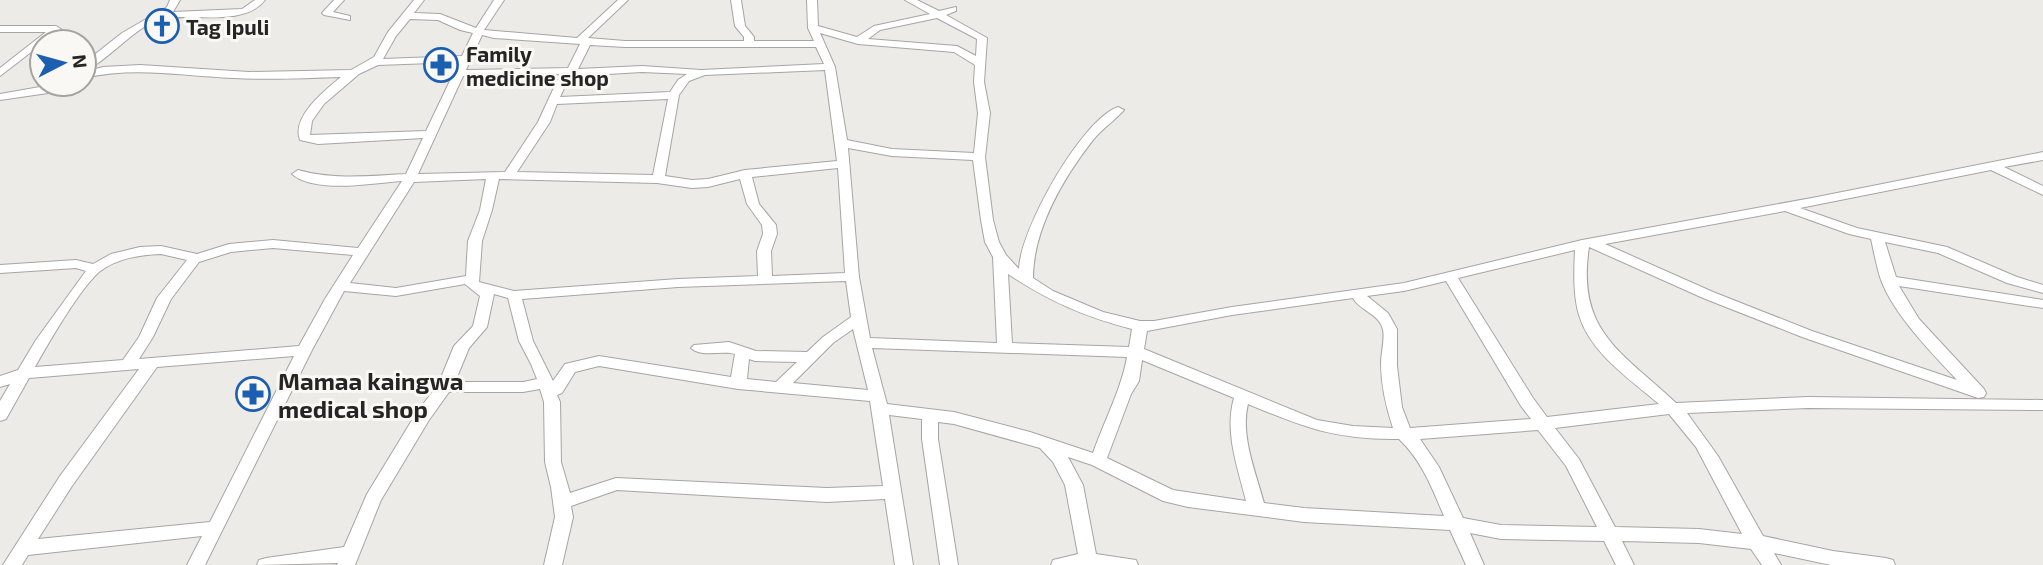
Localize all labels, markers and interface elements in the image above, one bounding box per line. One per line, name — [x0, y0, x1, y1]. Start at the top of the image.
church icon: Tag Ipuli — [143, 7, 181, 45]
place label: Tag Ipuli — [186, 14, 269, 39]
north arrow — [28, 28, 98, 98]
place label: Family medicine shop — [466, 41, 609, 90]
pharmacy icon: Family medicine shop — [422, 46, 460, 84]
text: N — [68, 53, 93, 69]
place label: Mamaa kaingwa medical shop — [278, 366, 463, 423]
pharmacy icon: Mamaa kaingwa medical shop — [234, 375, 272, 413]

